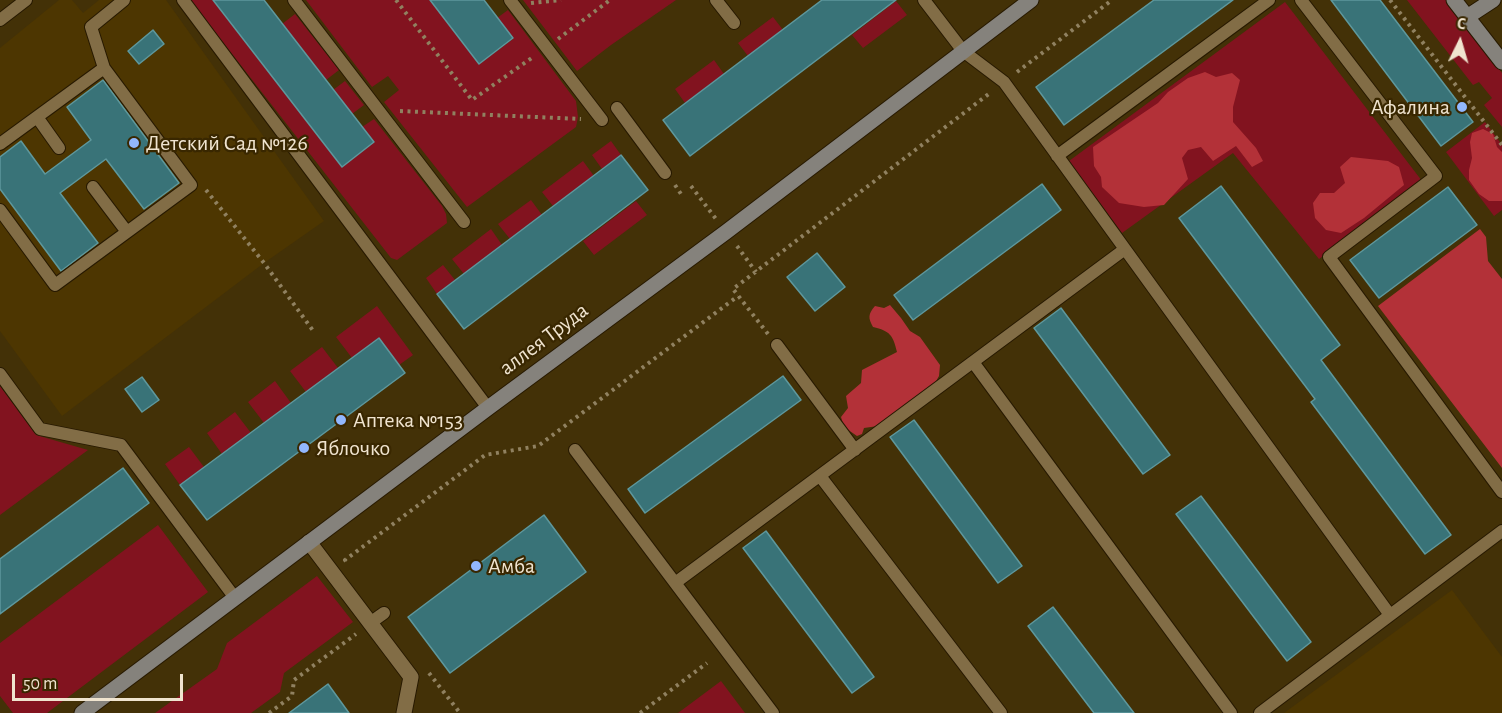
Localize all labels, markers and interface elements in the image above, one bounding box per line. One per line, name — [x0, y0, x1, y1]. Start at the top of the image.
north arrow — [1430, 12, 1490, 72]
text: С — [1456, 16, 1467, 32]
place label: Афалина — [1371, 94, 1450, 120]
marker: Афалина — [1455, 100, 1469, 114]
place label: Детский Сад №126 — [146, 130, 308, 156]
marker: Детский Сад №126 — [127, 136, 141, 150]
street label: аллея Труда — [494, 297, 594, 381]
place label: Аптека №153 — [353, 407, 463, 433]
marker: Аптека №153 — [334, 413, 348, 427]
place label: Яблочко — [316, 435, 390, 461]
marker: Яблочко — [297, 441, 311, 455]
place label: Амба — [488, 553, 535, 579]
marker: Амба — [469, 559, 483, 573]
scale bar — [15, 662, 186, 700]
text: 50 m — [23, 675, 57, 693]

